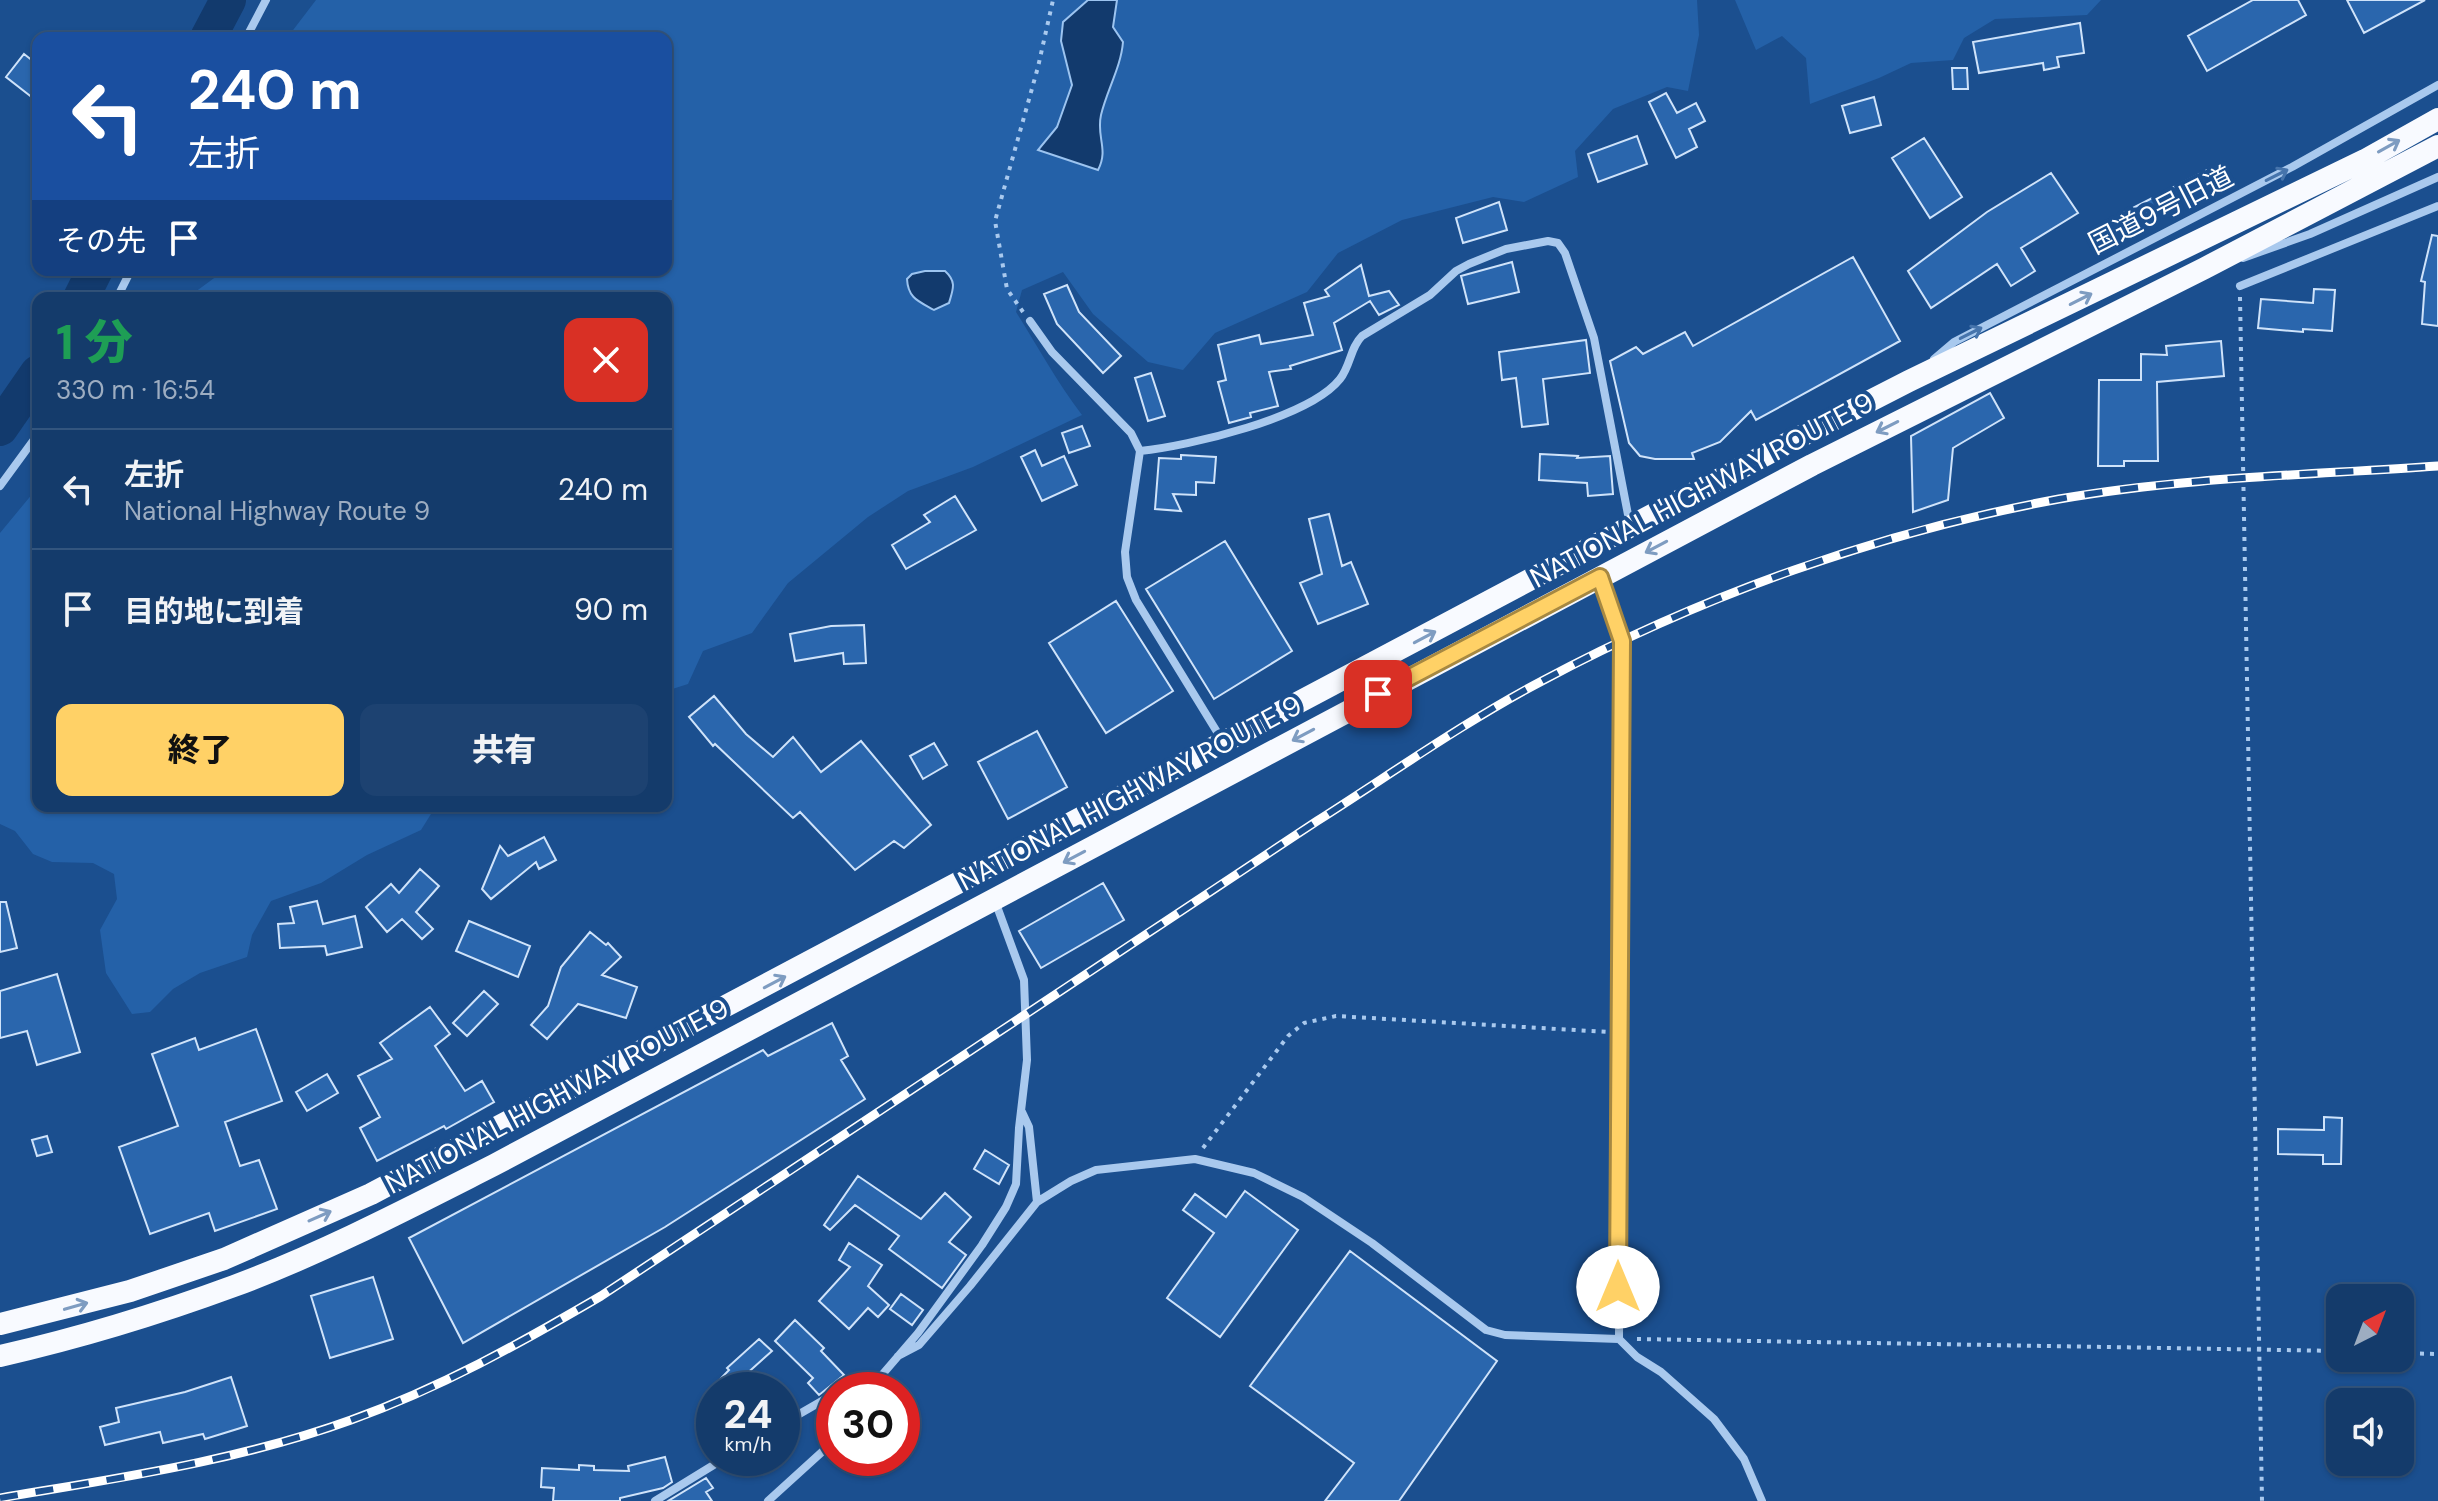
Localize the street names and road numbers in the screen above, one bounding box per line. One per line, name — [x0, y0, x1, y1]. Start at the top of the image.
street label: 国道9号旧道 — [2082, 158, 2240, 262]
street label: NATIONAL HIGHWAY ROUTE 9 — [1524, 383, 1880, 597]
street label: NATIONAL HIGHWAY ROUTE 9 — [952, 686, 1308, 900]
street label: NATIONAL HIGHWAY ROUTE 9 — [379, 989, 735, 1203]

